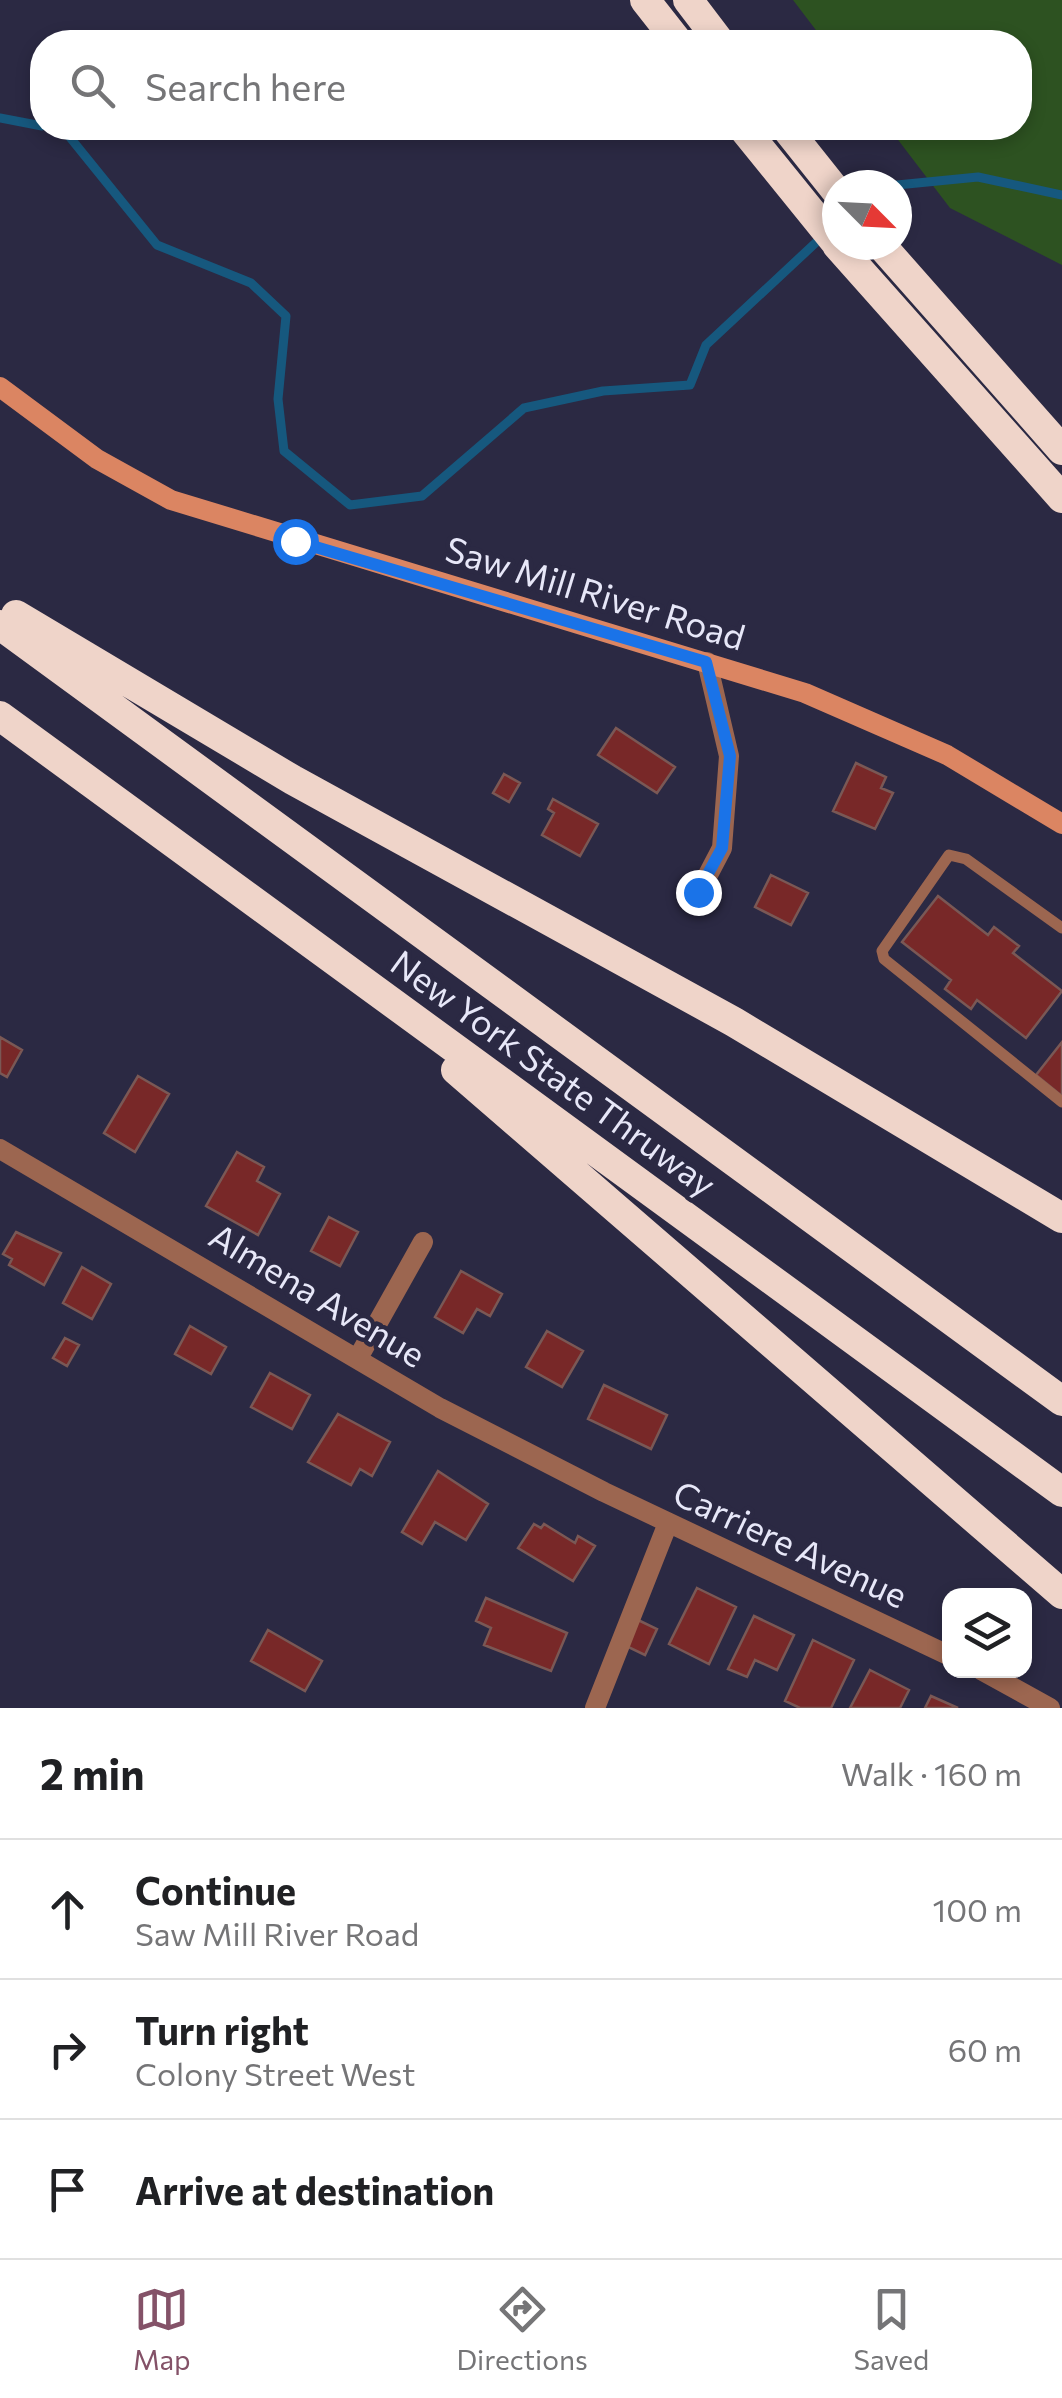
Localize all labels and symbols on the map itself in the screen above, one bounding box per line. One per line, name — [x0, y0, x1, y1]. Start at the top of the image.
north arrow — [822, 170, 912, 260]
route start — [273, 519, 319, 565]
street label: Saw Mill River Road — [441, 526, 751, 658]
route end — [676, 870, 722, 916]
street label: New York State Thruway — [384, 940, 725, 1204]
street label: Almena Avenue — [203, 1213, 434, 1375]
street label: Carriere Avenue — [667, 1470, 915, 1616]

